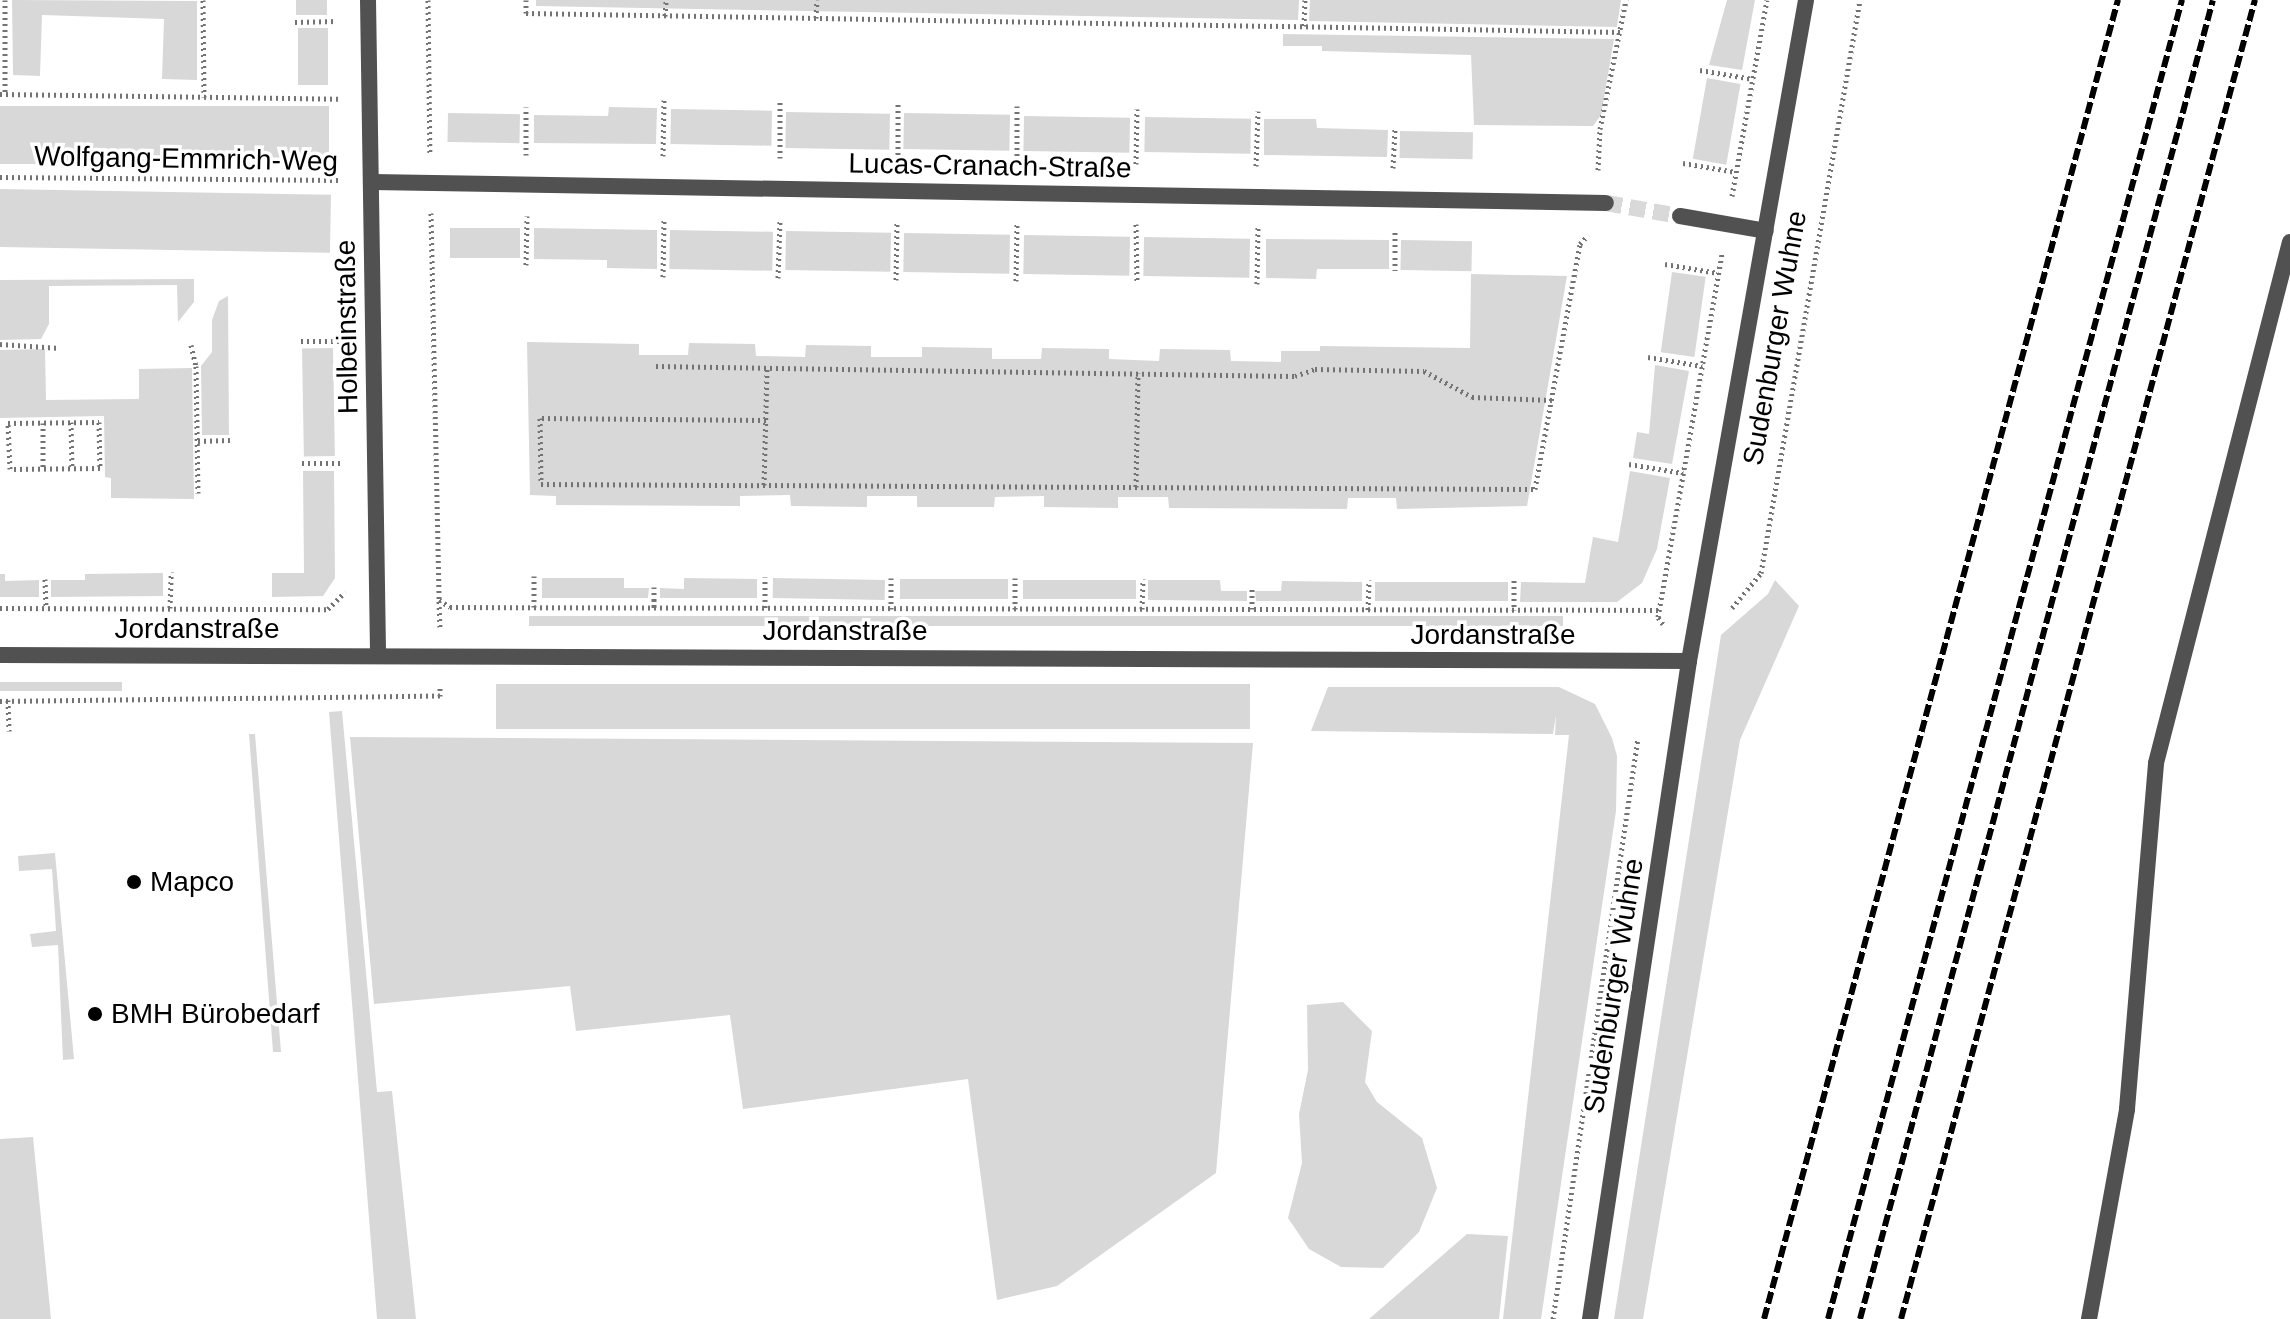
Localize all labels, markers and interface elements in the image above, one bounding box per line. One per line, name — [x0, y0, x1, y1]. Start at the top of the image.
street label: Wolfgang-Emmrich-Weg — [34, 140, 338, 178]
street label: Lucas-Cranach-Straße — [848, 147, 1132, 185]
street label: Sudenburger Wuhne — [1736, 208, 1814, 468]
street label: Holbeinstraße — [329, 240, 365, 414]
street label: Jordanstraße — [115, 612, 279, 646]
street label: Jordanstraße — [763, 614, 927, 648]
street label: Jordanstraße — [1411, 618, 1575, 652]
street label: Sudenburger Wuhne — [1577, 856, 1651, 1116]
place label: Mapco — [150, 865, 234, 899]
marker: Mapco — [125, 873, 143, 891]
place label: BMH Bürobedarf — [111, 997, 320, 1031]
marker: BMH Bürobedarf — [86, 1005, 104, 1023]

